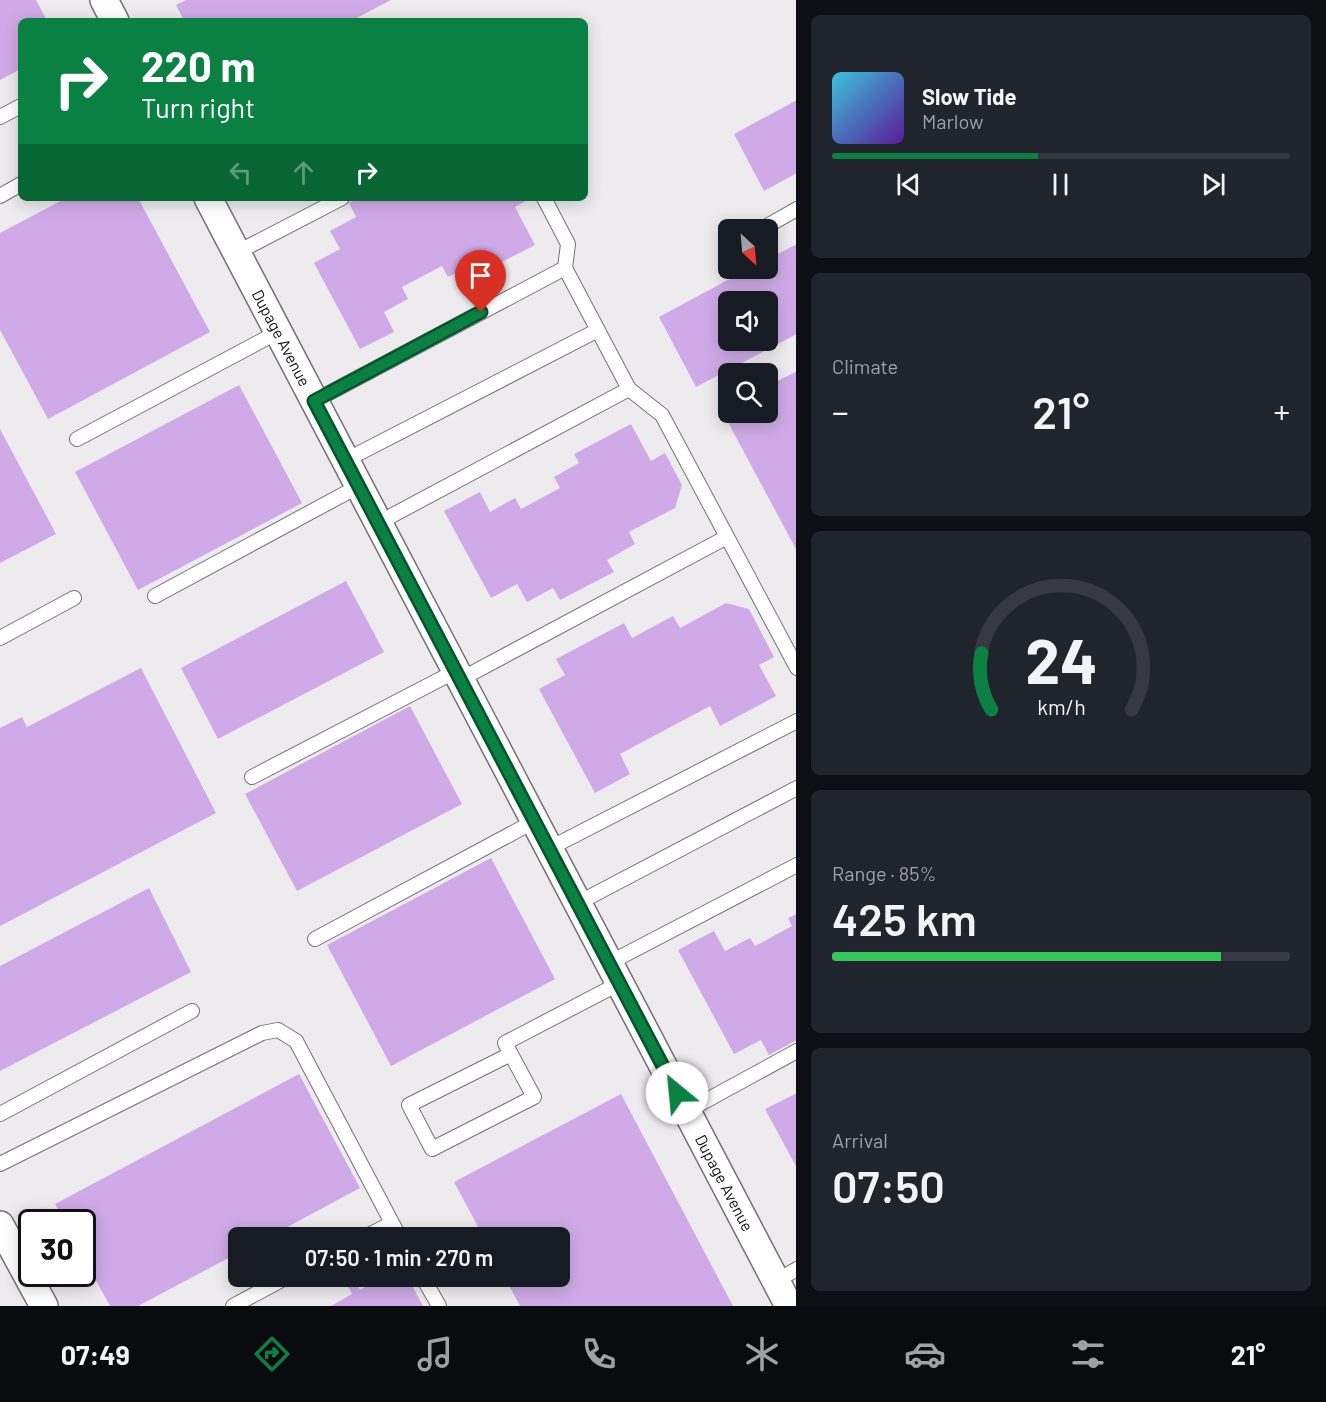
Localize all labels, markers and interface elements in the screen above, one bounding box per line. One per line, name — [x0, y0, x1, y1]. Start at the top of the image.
text: 220 m — [141, 40, 255, 90]
icon: right — [42, 42, 120, 120]
text: Slow Tide — [922, 83, 1017, 109]
text: Turn right — [141, 91, 255, 123]
text: Marlow — [922, 109, 983, 133]
icon: left — [224, 156, 257, 189]
icon: ahead — [287, 156, 320, 189]
icon: right — [350, 156, 383, 189]
icon: previous — [892, 168, 925, 201]
icon: pause — [1044, 168, 1077, 201]
icon: next — [1197, 168, 1230, 201]
north arrow — [718, 219, 778, 279]
map controls — [718, 219, 778, 423]
pin — [455, 250, 506, 312]
icon: arrive — [464, 259, 497, 292]
street label: Dupage Avenue — [249, 286, 315, 389]
button: sound — [718, 291, 778, 351]
text: Climate — [832, 354, 898, 378]
button: search — [718, 363, 778, 423]
text: 21° — [1032, 384, 1090, 438]
text: − — [832, 391, 849, 431]
text: + — [1273, 391, 1290, 431]
text: 24 — [1025, 622, 1097, 696]
text: km/h — [1037, 694, 1085, 719]
text: Range · 85% — [832, 861, 936, 885]
text: 425 km — [832, 891, 977, 945]
position arrow — [645, 1061, 709, 1125]
text: Arrival — [832, 1128, 888, 1152]
street label: Dupage Avenue — [692, 1131, 758, 1234]
text: 07:50 — [832, 1158, 945, 1212]
speed limit sign: 30 — [18, 1209, 96, 1287]
text: 07:50 · 1 min · 270 m — [305, 1244, 493, 1270]
icon: directions — [251, 1333, 293, 1375]
icon: music — [414, 1333, 456, 1375]
icon: phone — [578, 1333, 620, 1375]
icon: climate — [741, 1333, 783, 1375]
icon: car — [904, 1333, 946, 1375]
icon: filters — [1067, 1333, 1109, 1375]
text: 07:49 — [61, 1338, 130, 1370]
text: 21° — [1231, 1338, 1265, 1370]

